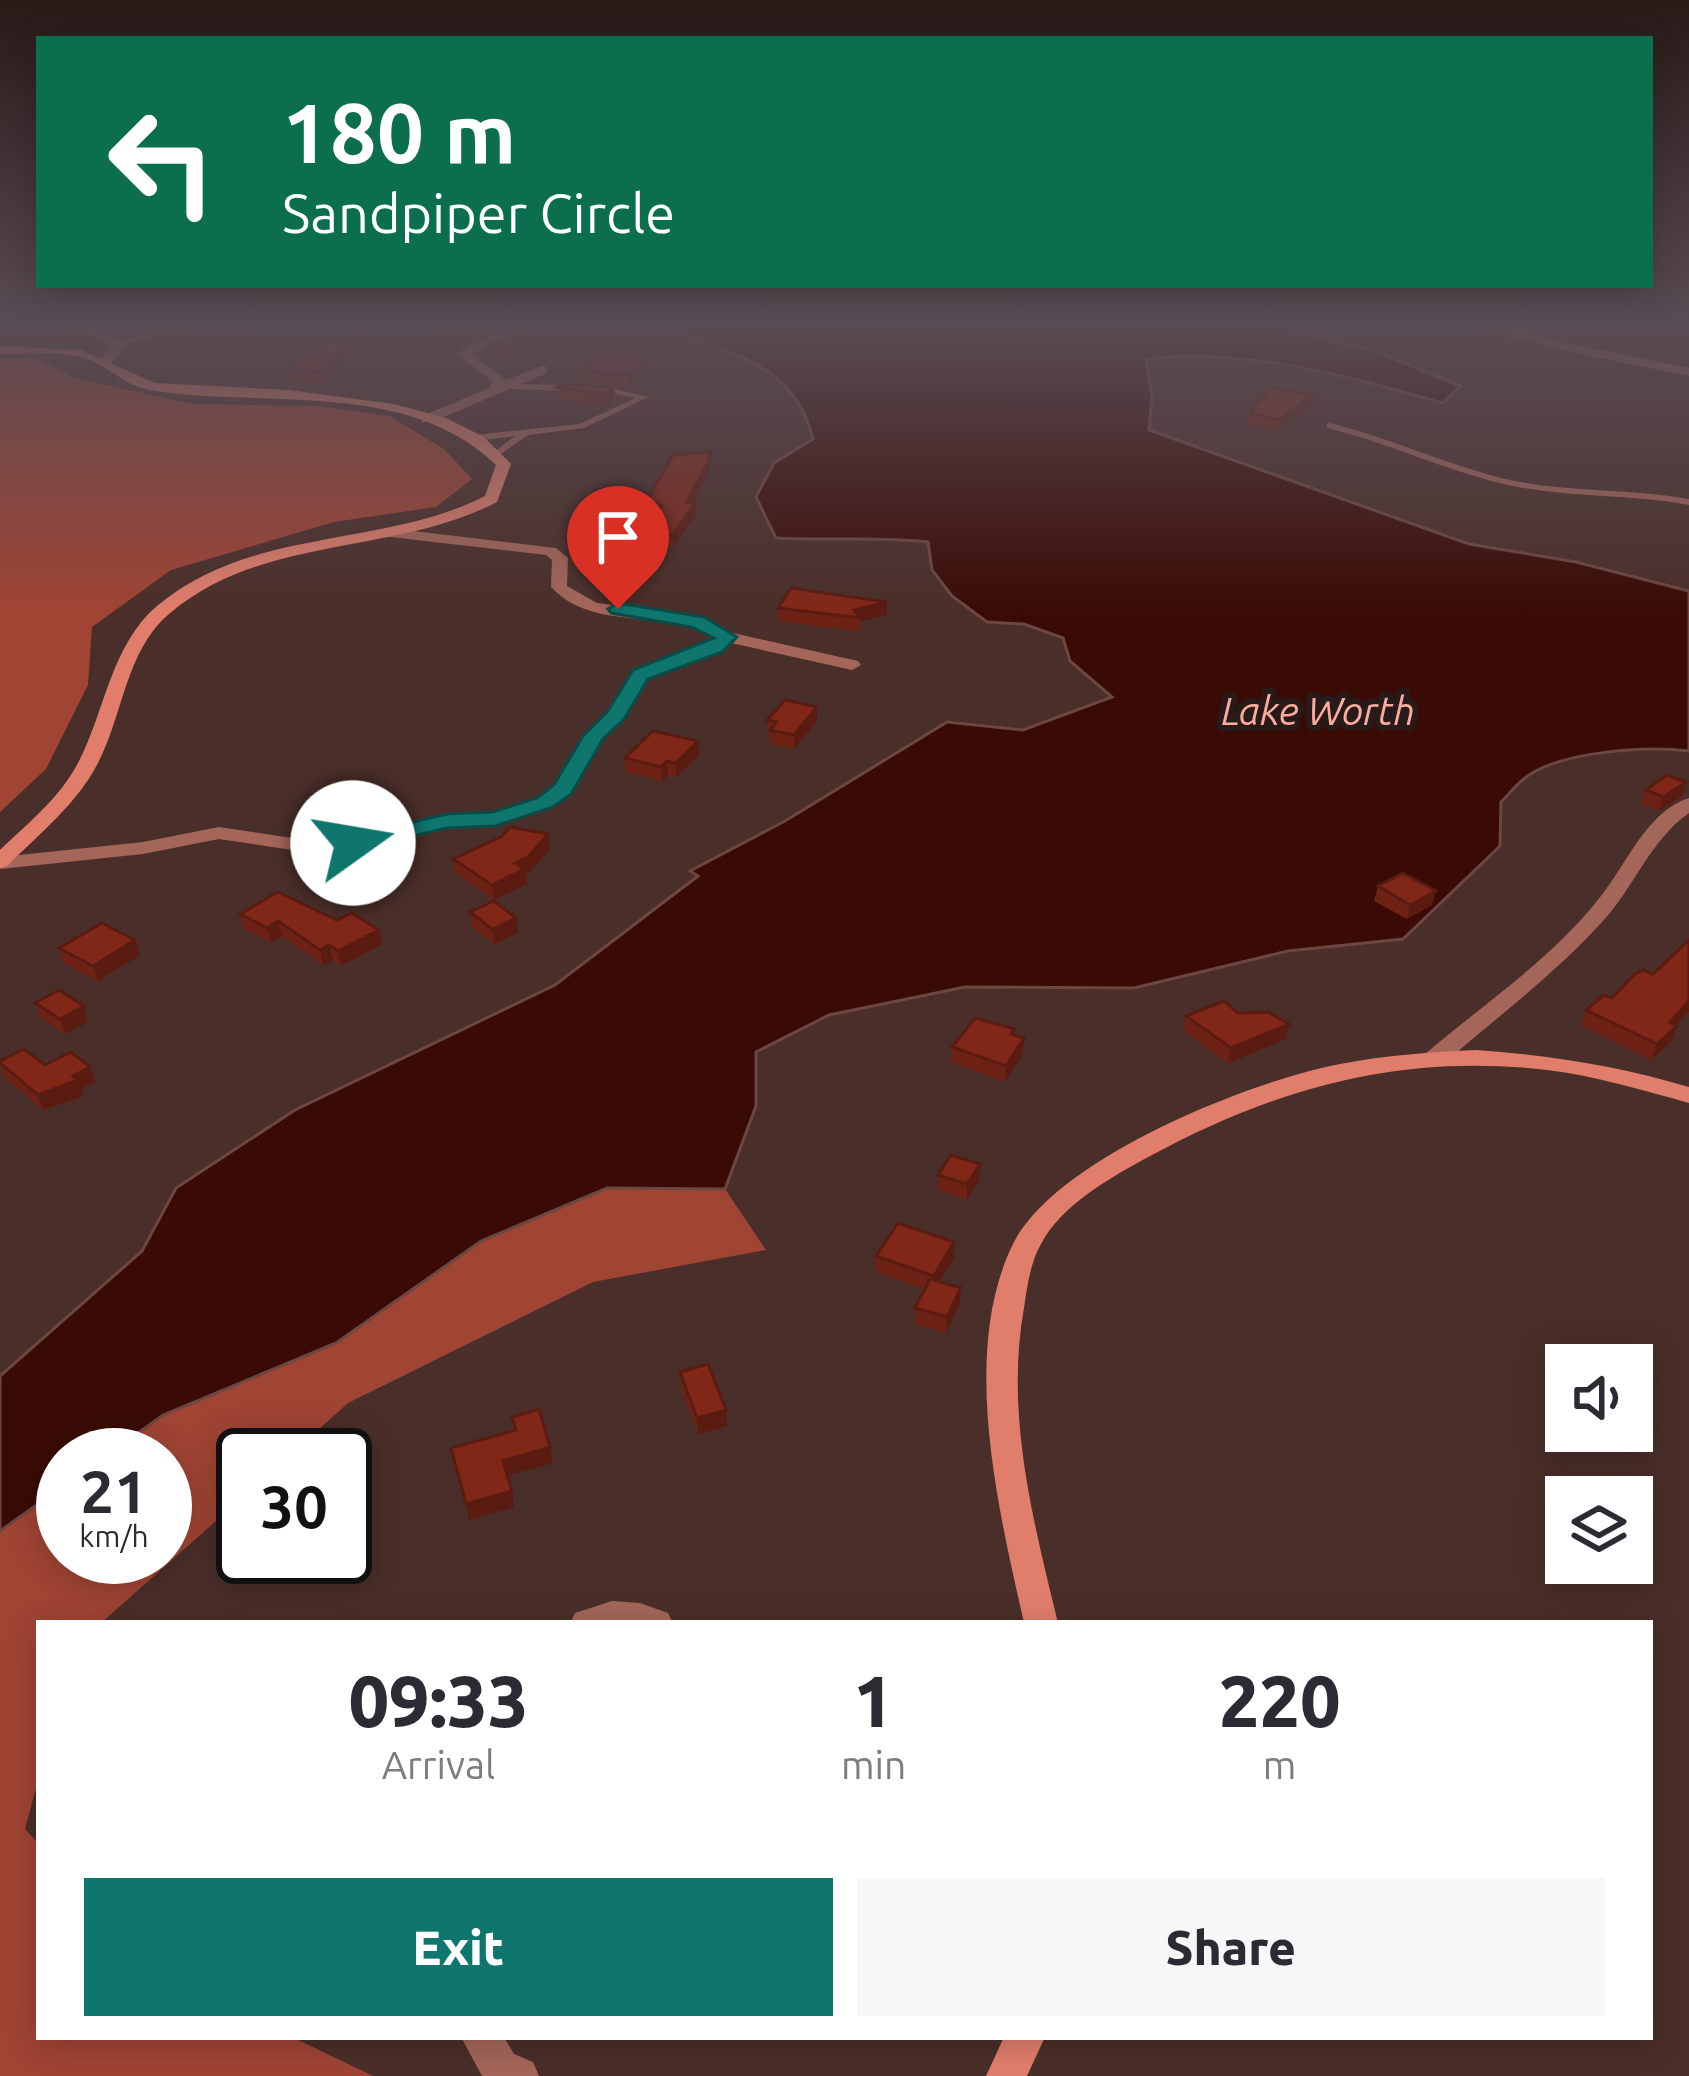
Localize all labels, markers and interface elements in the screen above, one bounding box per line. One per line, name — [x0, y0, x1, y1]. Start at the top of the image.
icon: left — [84, 84, 240, 240]
text: 180 m — [282, 85, 516, 179]
text: Sandpiper Circle — [282, 183, 675, 243]
pin — [567, 486, 669, 609]
icon: arrive — [585, 504, 651, 570]
water label: Lake Worth — [1221, 689, 1415, 732]
position arrow — [290, 780, 416, 906]
map controls — [1545, 1344, 1653, 1584]
button: sound — [1545, 1344, 1653, 1452]
speed limit sign: 30 — [216, 1428, 372, 1584]
text: 21 — [80, 1457, 148, 1524]
button: layers — [1545, 1476, 1653, 1584]
text: km/h — [79, 1519, 149, 1553]
text: 09:33 — [348, 1660, 529, 1741]
text: 1 — [853, 1660, 894, 1741]
text: 220 — [1219, 1660, 1341, 1741]
text: Arrival — [382, 1743, 495, 1786]
text: min — [841, 1743, 906, 1786]
text: m — [1263, 1743, 1296, 1786]
button: Exit — [84, 1878, 833, 2016]
button: Share — [857, 1878, 1605, 2016]

